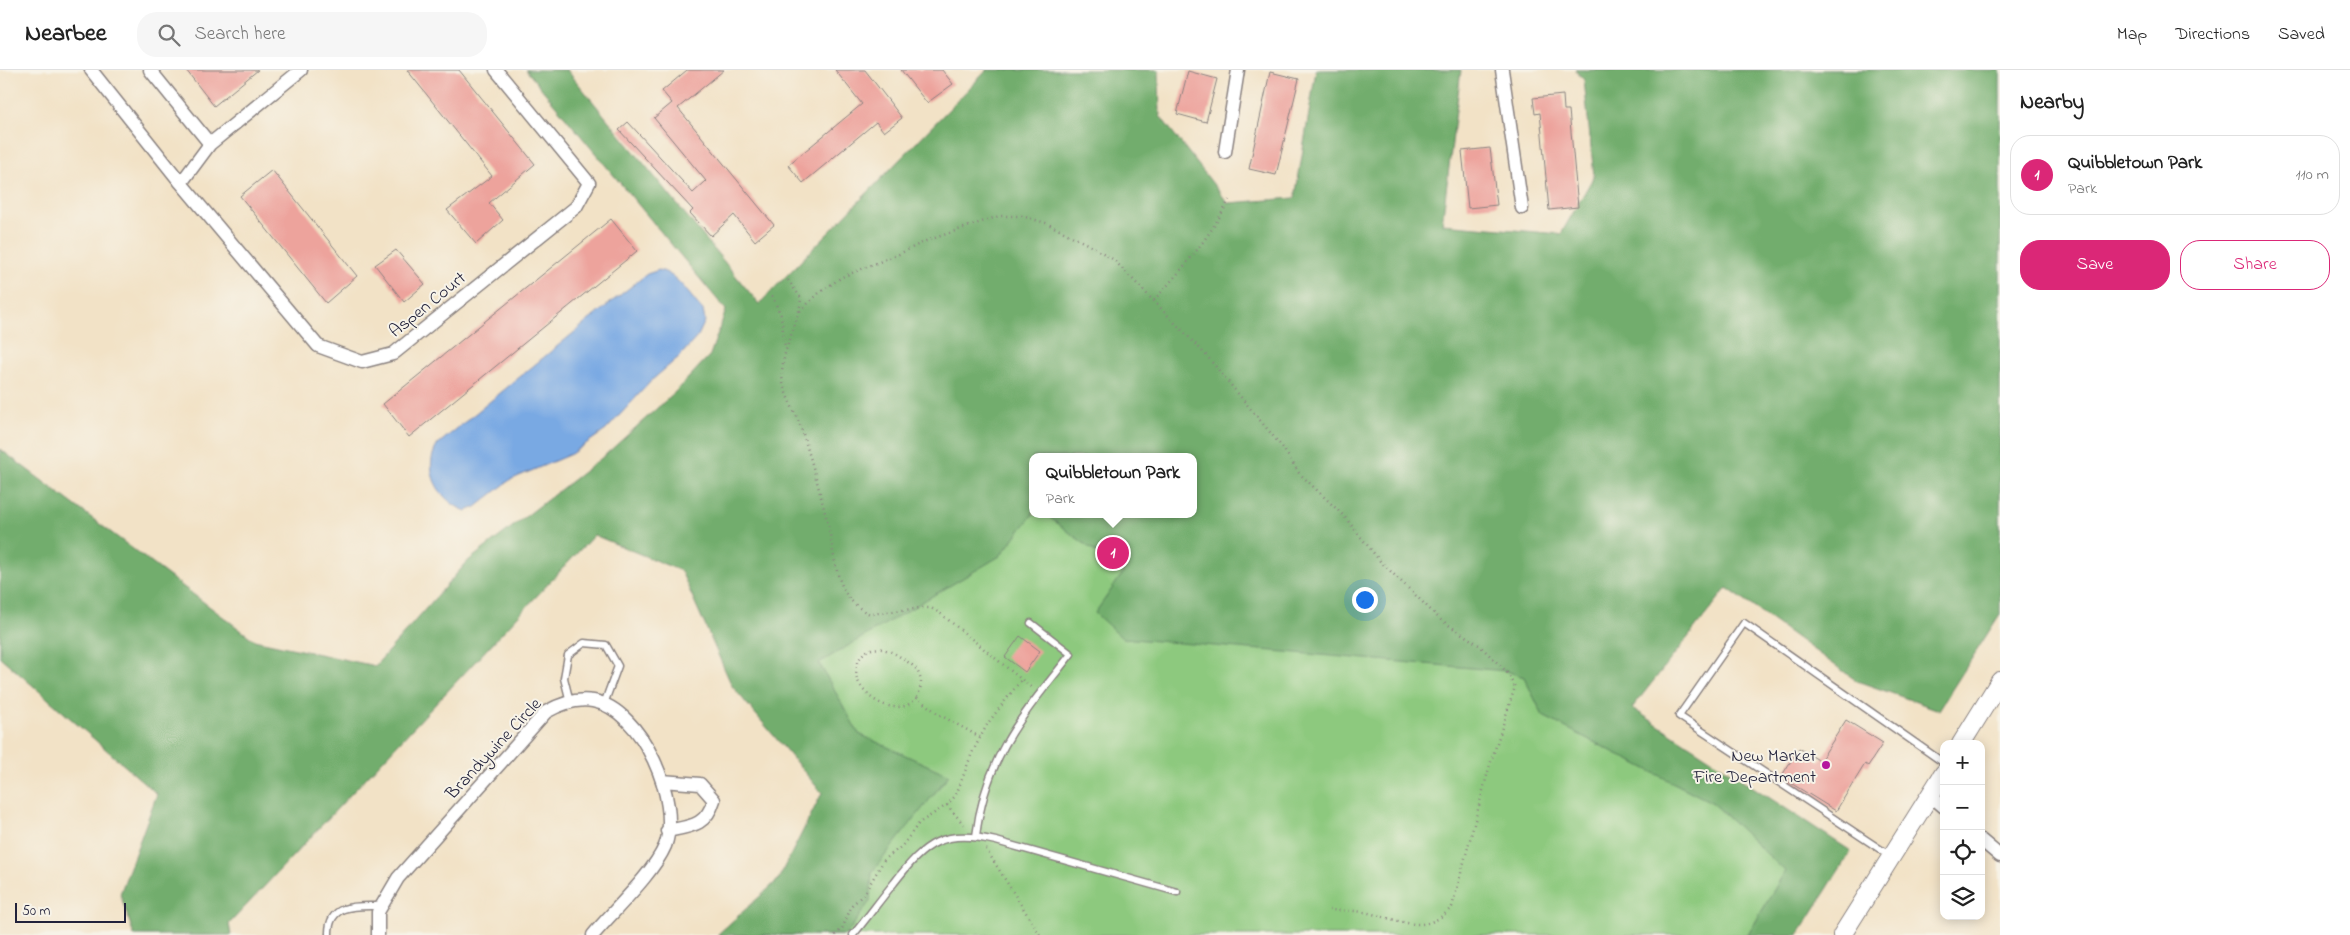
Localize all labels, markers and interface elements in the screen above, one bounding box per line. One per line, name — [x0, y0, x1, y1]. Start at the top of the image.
search box — [137, 12, 487, 57]
text: Nearbee — [25, 17, 107, 52]
icon: search — [155, 21, 183, 49]
text: Search here — [195, 21, 286, 48]
text: Map — [2117, 22, 2147, 48]
text: Directions — [2175, 22, 2250, 48]
text: Saved — [2278, 22, 2325, 48]
text: Nearby — [2020, 88, 2084, 118]
text: Quibbletown Park — [2068, 150, 2202, 177]
text: 1 — [2034, 163, 2040, 187]
text: 110 m — [2295, 163, 2329, 187]
text: Park — [2068, 177, 2097, 201]
button: Save — [2020, 240, 2170, 290]
button: Share — [2180, 240, 2330, 290]
street label: Aspen Court — [384, 266, 472, 345]
popup — [1029, 453, 1197, 518]
text: Quibbletown Park — [1046, 460, 1180, 487]
text: Park — [1046, 487, 1075, 511]
pin: 1 — [1097, 534, 1129, 572]
your location — [1352, 587, 1378, 613]
street label: Brandywine Circle — [440, 692, 549, 807]
map controls — [1940, 740, 1985, 920]
button: + — [1940, 740, 1985, 785]
place label: New Market Fire Department — [1693, 744, 1816, 791]
marker: New Market Fire Department — [1820, 759, 1832, 771]
button: − — [1940, 785, 1985, 830]
button: locate — [1940, 830, 1985, 875]
button: layers — [1940, 875, 1985, 920]
scale bar — [15, 900, 126, 923]
text: 50 m — [22, 901, 50, 922]

